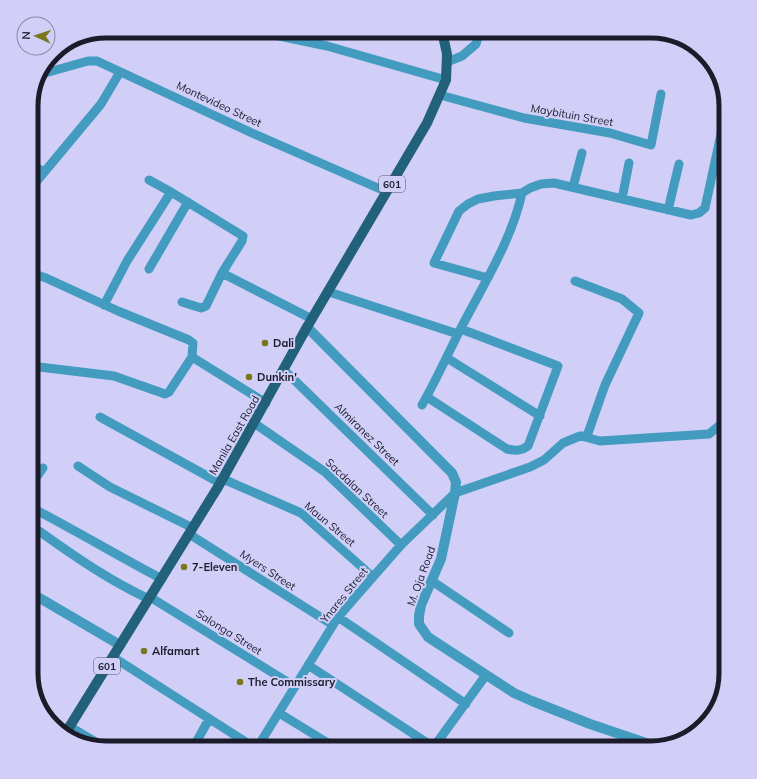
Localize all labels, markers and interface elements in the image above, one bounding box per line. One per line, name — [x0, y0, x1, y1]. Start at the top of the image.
north arrow — [16, 16, 56, 56]
text: N — [19, 31, 33, 40]
street label: Montevideo Street — [174, 78, 264, 130]
street label: Maybituin Street — [530, 101, 615, 129]
road number: 601 — [379, 176, 405, 192]
place label: Dali — [273, 336, 294, 350]
marker: Dali — [260, 338, 270, 348]
place label: Dunkin' — [257, 370, 297, 384]
marker: Dunkin' — [244, 372, 254, 382]
street label: Manila East Road — [206, 393, 262, 477]
street label: Almiranez Street — [332, 399, 403, 469]
street label: Sacdalan Street — [323, 455, 391, 521]
street label: Maun Street — [302, 499, 358, 549]
street label: M. Oja Road — [404, 544, 438, 608]
street label: Myers Street — [237, 547, 299, 593]
place label: 7-Eleven — [192, 560, 237, 574]
marker: 7-Eleven — [179, 562, 189, 572]
street label: Ynares Street — [317, 564, 371, 626]
street label: Salonga Street — [193, 606, 265, 658]
place label: Alfamart — [152, 644, 199, 658]
marker: Alfamart — [139, 646, 149, 656]
road number: 601 — [94, 658, 120, 674]
place label: The Commissary — [248, 675, 335, 689]
marker: The Commissary — [235, 677, 245, 687]

